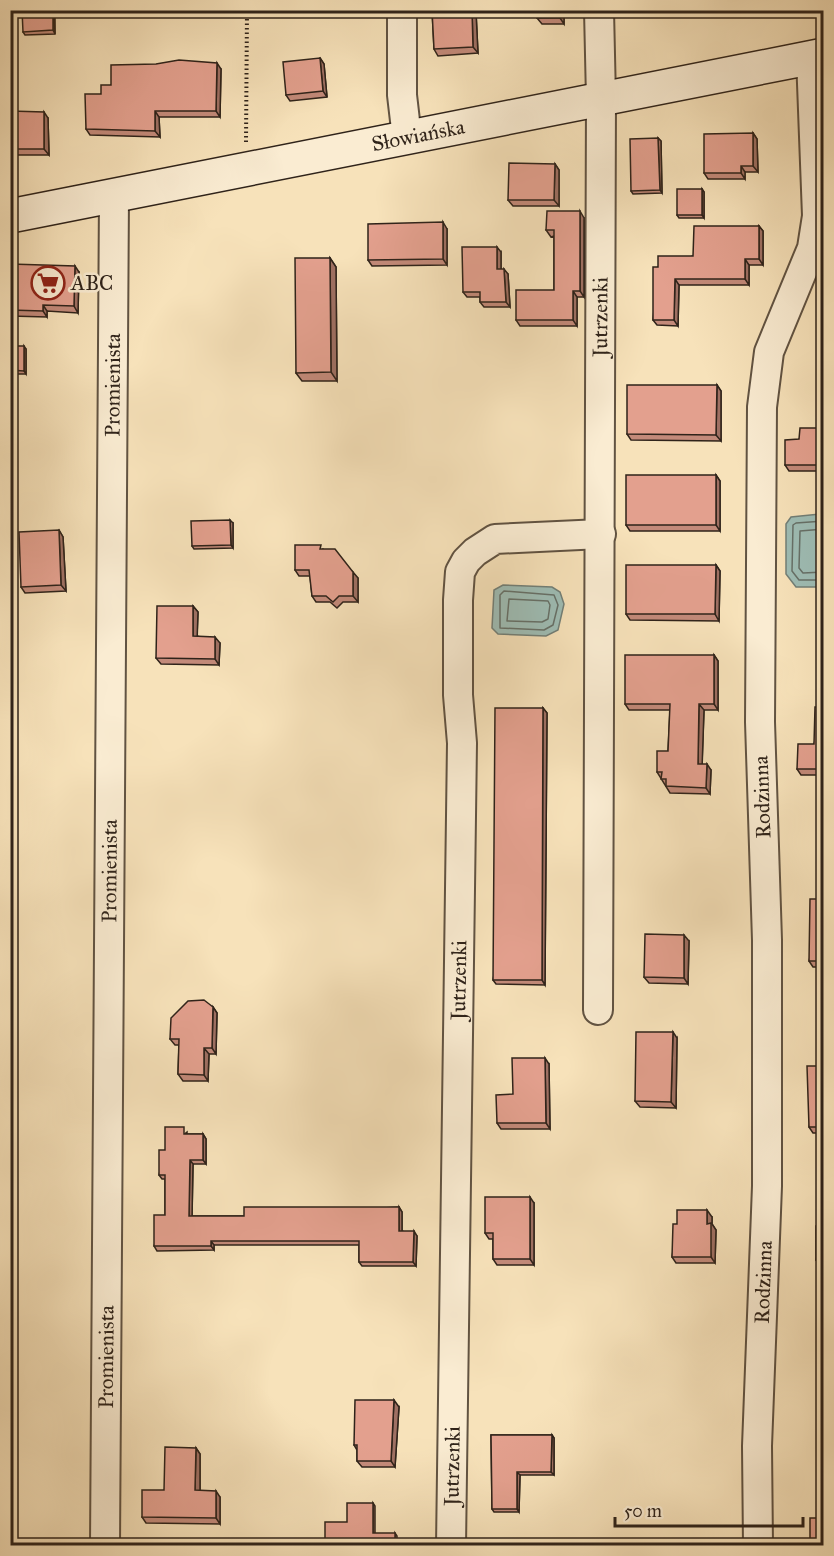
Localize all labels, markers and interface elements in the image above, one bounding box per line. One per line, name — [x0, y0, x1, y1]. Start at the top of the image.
street label: Słowiańska — [369, 113, 467, 157]
supermarket icon: ABC — [30, 265, 66, 301]
place label: ABC — [70, 270, 113, 296]
street label: Jutrzenki — [587, 277, 613, 359]
street label: Promienista — [99, 333, 126, 437]
street label: Rodzinna — [748, 755, 776, 839]
street label: Promienista — [96, 819, 123, 923]
street label: Jutrzenki — [445, 940, 472, 1022]
street label: Rodzinna — [749, 1240, 778, 1324]
street label: Promienista — [93, 1305, 120, 1409]
street label: Jutrzenki — [439, 1426, 466, 1508]
scale bar — [615, 1490, 802, 1528]
text: 50 m — [624, 1500, 662, 1522]

